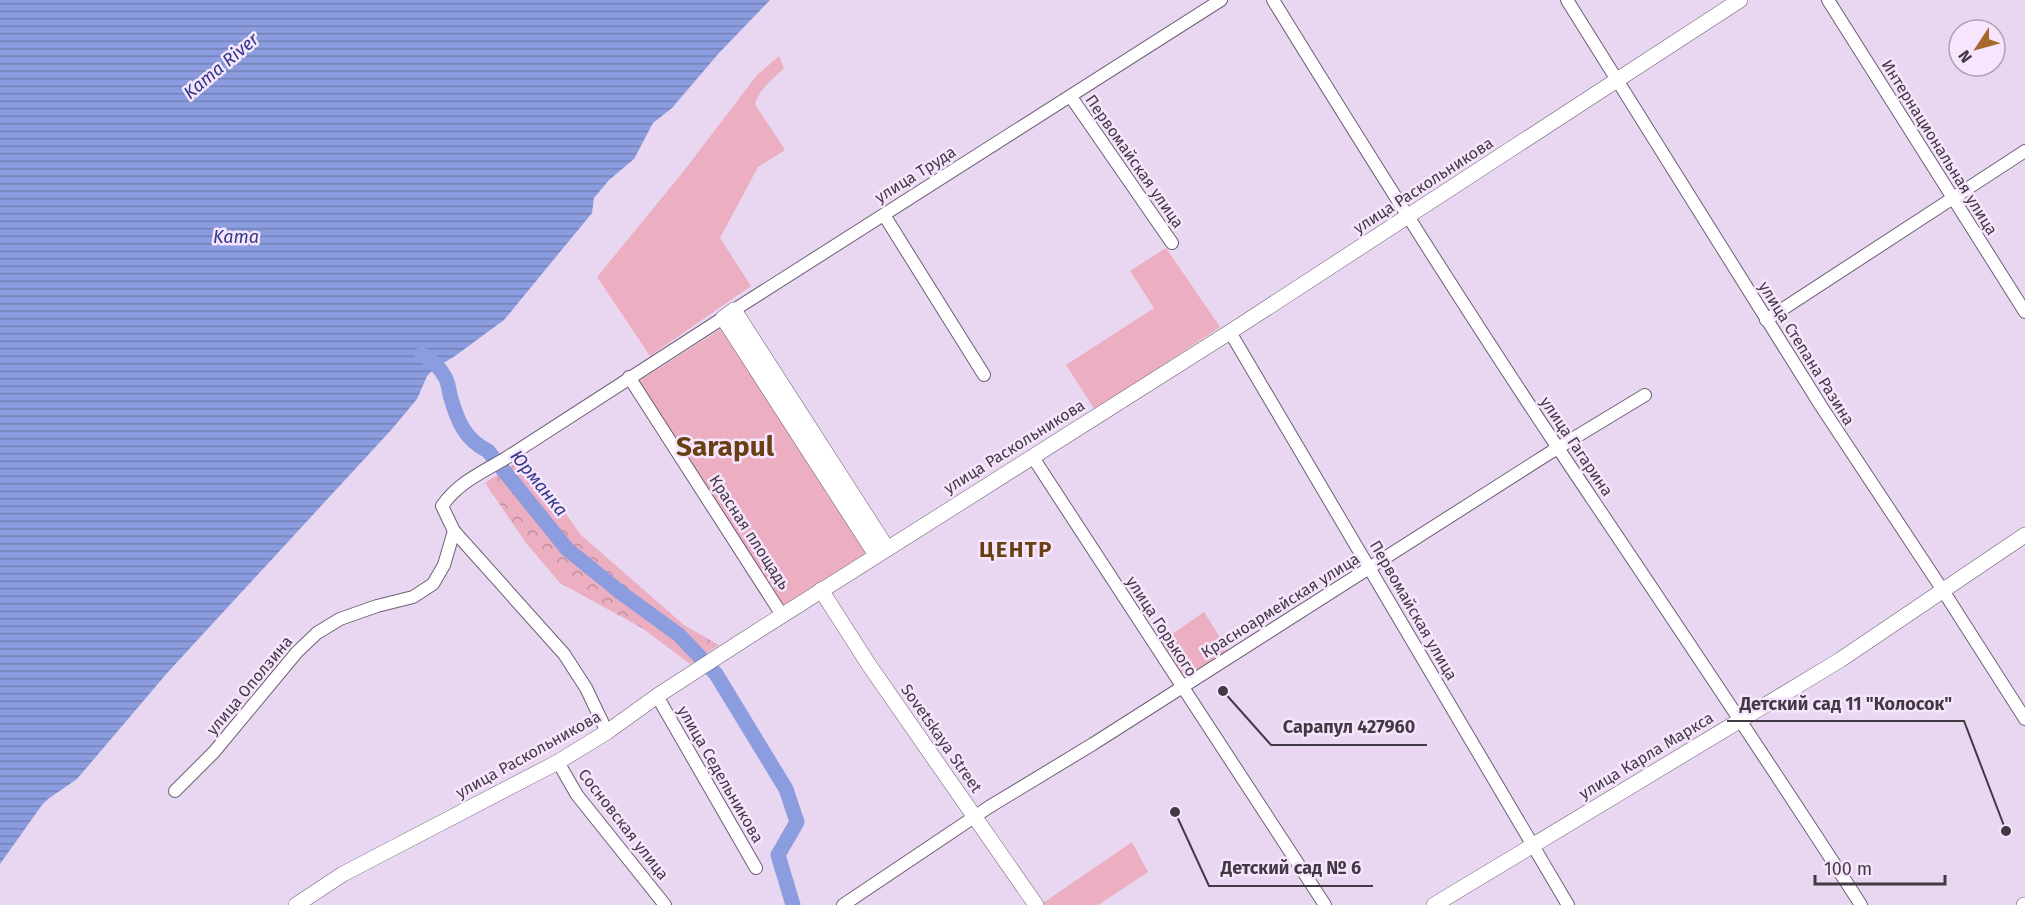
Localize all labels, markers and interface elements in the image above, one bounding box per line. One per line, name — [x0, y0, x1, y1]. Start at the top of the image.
north arrow — [1947, 18, 2007, 78]
water label: Kama River — [179, 27, 264, 104]
text: N — [1954, 47, 1976, 66]
street label: Интернациональная улица — [1878, 56, 2002, 239]
street label: Первомайская улица — [1081, 91, 1188, 232]
street label: улица Раскольникова — [1350, 133, 1497, 238]
street label: улица Труда — [871, 142, 959, 207]
water label: Kama — [213, 226, 259, 248]
street label: улица Степана Разина — [1755, 278, 1859, 429]
street label: улица Гагарина — [1536, 393, 1617, 500]
street label: улица Раскольникова — [940, 395, 1088, 498]
district label: Sarapul — [676, 430, 775, 463]
water label: Юрманка — [506, 445, 572, 521]
street label: Красная площадь — [705, 471, 794, 593]
district label: ЦЕНТР — [979, 536, 1053, 563]
street label: Первомайская улица — [1366, 537, 1461, 684]
street label: Красноармейская улица — [1198, 549, 1363, 662]
street label: улица Горького — [1122, 573, 1201, 680]
street label: улица Оползина — [202, 632, 296, 739]
street label: Sovetskaya Street — [897, 680, 986, 796]
callout: Детский сад 11 "Колосок" — [1727, 685, 1964, 721]
text: Детский сад 11 "Колосок" — [1739, 693, 1952, 715]
street label: улица Седельникова — [674, 702, 768, 846]
street label: улица Раскольникова — [453, 707, 604, 802]
street label: улица Карла Маркса — [1576, 708, 1717, 803]
callout: Сарапул 427960 — [1271, 709, 1427, 745]
text: Сарапул 427960 — [1283, 716, 1415, 738]
street label: Сосновская улица — [574, 765, 673, 884]
scale bar — [1815, 848, 1946, 886]
callout: Детский сад № 6 — [1209, 850, 1373, 886]
text: Детский сад № 6 — [1220, 857, 1361, 879]
text: 100 m — [1824, 858, 1872, 880]

